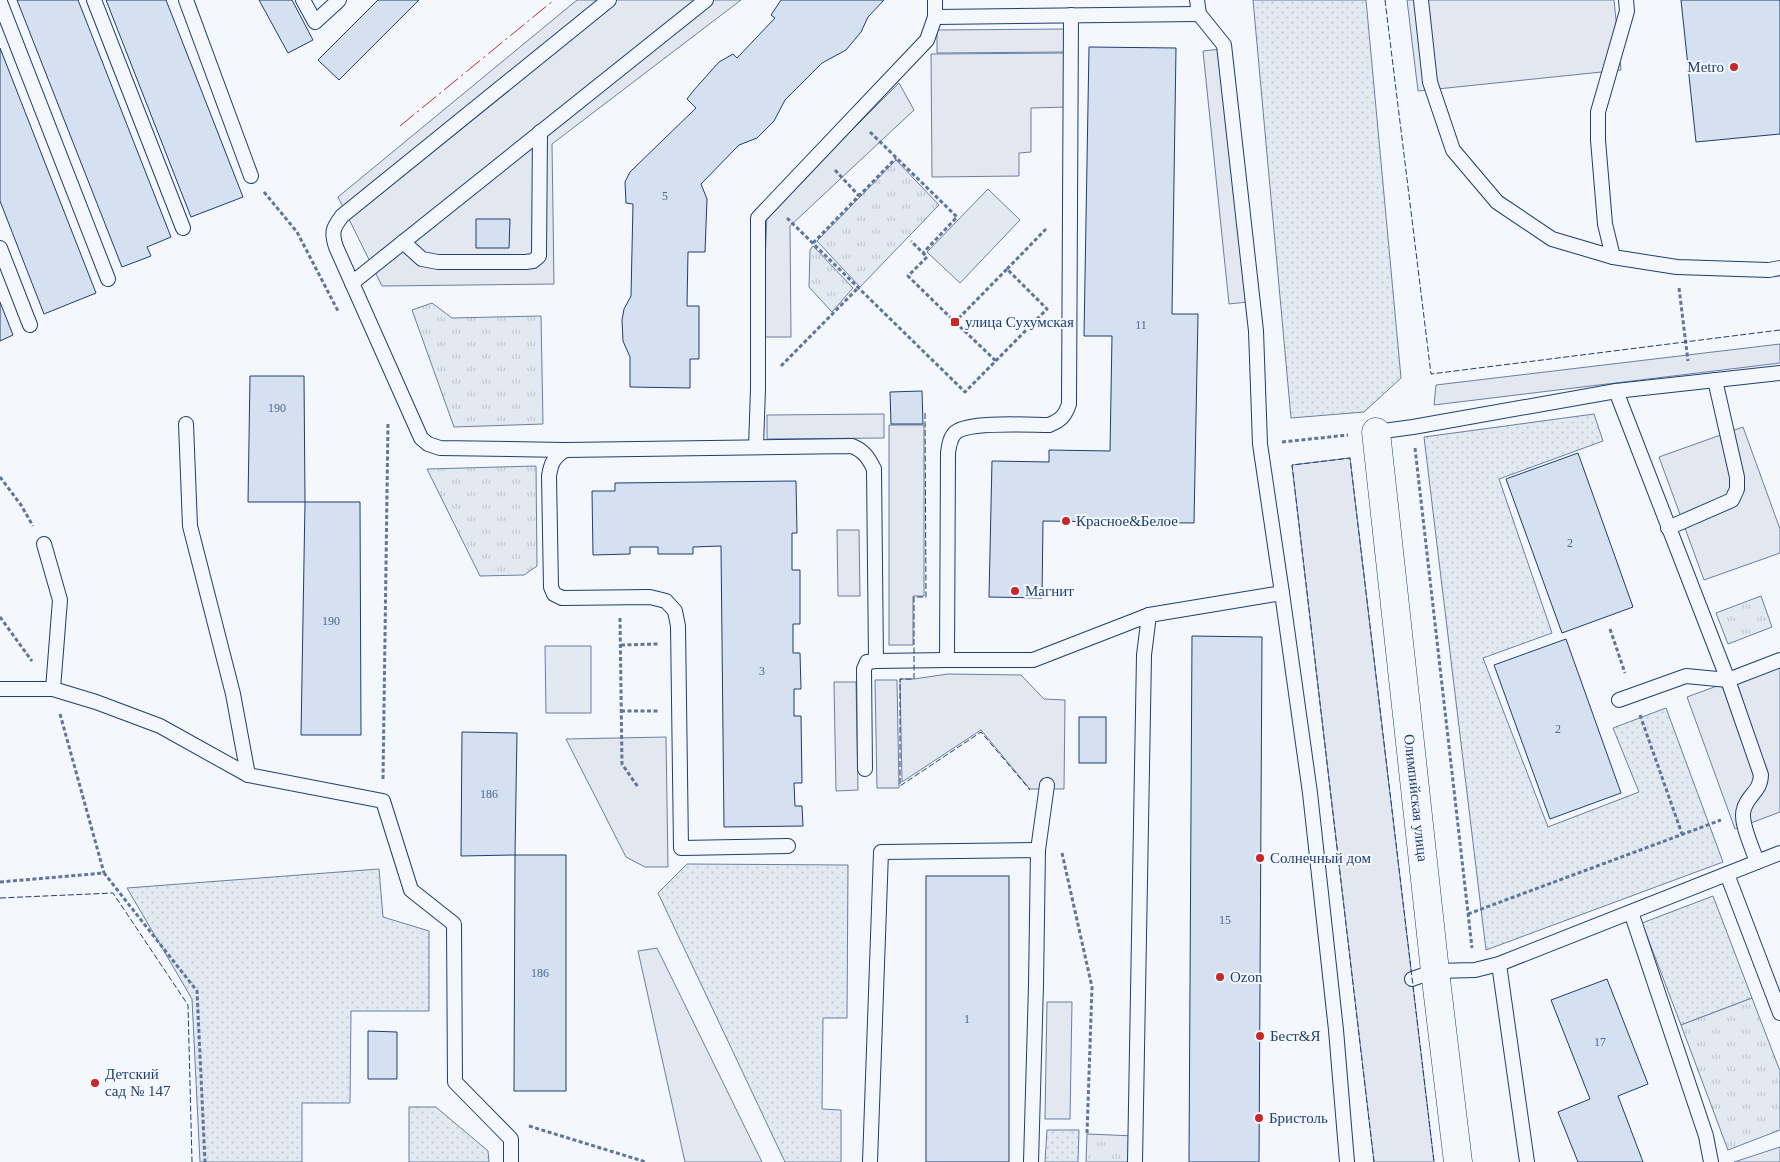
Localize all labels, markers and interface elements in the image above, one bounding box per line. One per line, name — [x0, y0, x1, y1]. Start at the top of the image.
place label: Metro — [1687, 59, 1724, 75]
marker: Metro — [1728, 61, 1740, 73]
house number: 5 — [662, 189, 668, 203]
place label: улица Сухумская — [965, 314, 1074, 330]
marker: улица Сухумская — [949, 316, 961, 328]
house number: 11 — [1135, 318, 1147, 332]
house number: 190 — [268, 401, 286, 415]
place label: Красное&Белое — [1076, 513, 1178, 529]
marker: Красное&Белое — [1060, 515, 1072, 527]
house number: 2 — [1567, 536, 1573, 550]
place label: Магнит — [1025, 583, 1074, 599]
marker: Магнит — [1009, 585, 1021, 597]
house number: 190 — [322, 614, 340, 628]
house number: 3 — [759, 664, 765, 678]
house number: 2 — [1555, 722, 1561, 736]
street label: Олимпийская улица — [1401, 733, 1431, 863]
house number: 186 — [480, 787, 498, 801]
place label: Солнечный дом — [1270, 850, 1371, 866]
marker: Солнечный дом — [1254, 852, 1266, 864]
house number: 15 — [1219, 913, 1231, 927]
house number: 186 — [531, 966, 549, 980]
place label: Ozon — [1230, 969, 1263, 985]
marker: Ozon — [1214, 971, 1226, 983]
house number: 1 — [964, 1012, 970, 1026]
place label: Бест&Я — [1270, 1028, 1321, 1044]
marker: Бест&Я — [1254, 1030, 1266, 1042]
house number: 17 — [1594, 1035, 1606, 1049]
place label: Детский сад № 147 — [105, 1066, 171, 1099]
marker: Детский сад № 147 — [89, 1077, 101, 1089]
place label: Бристоль — [1269, 1110, 1328, 1126]
marker: Бристоль — [1253, 1112, 1265, 1124]

